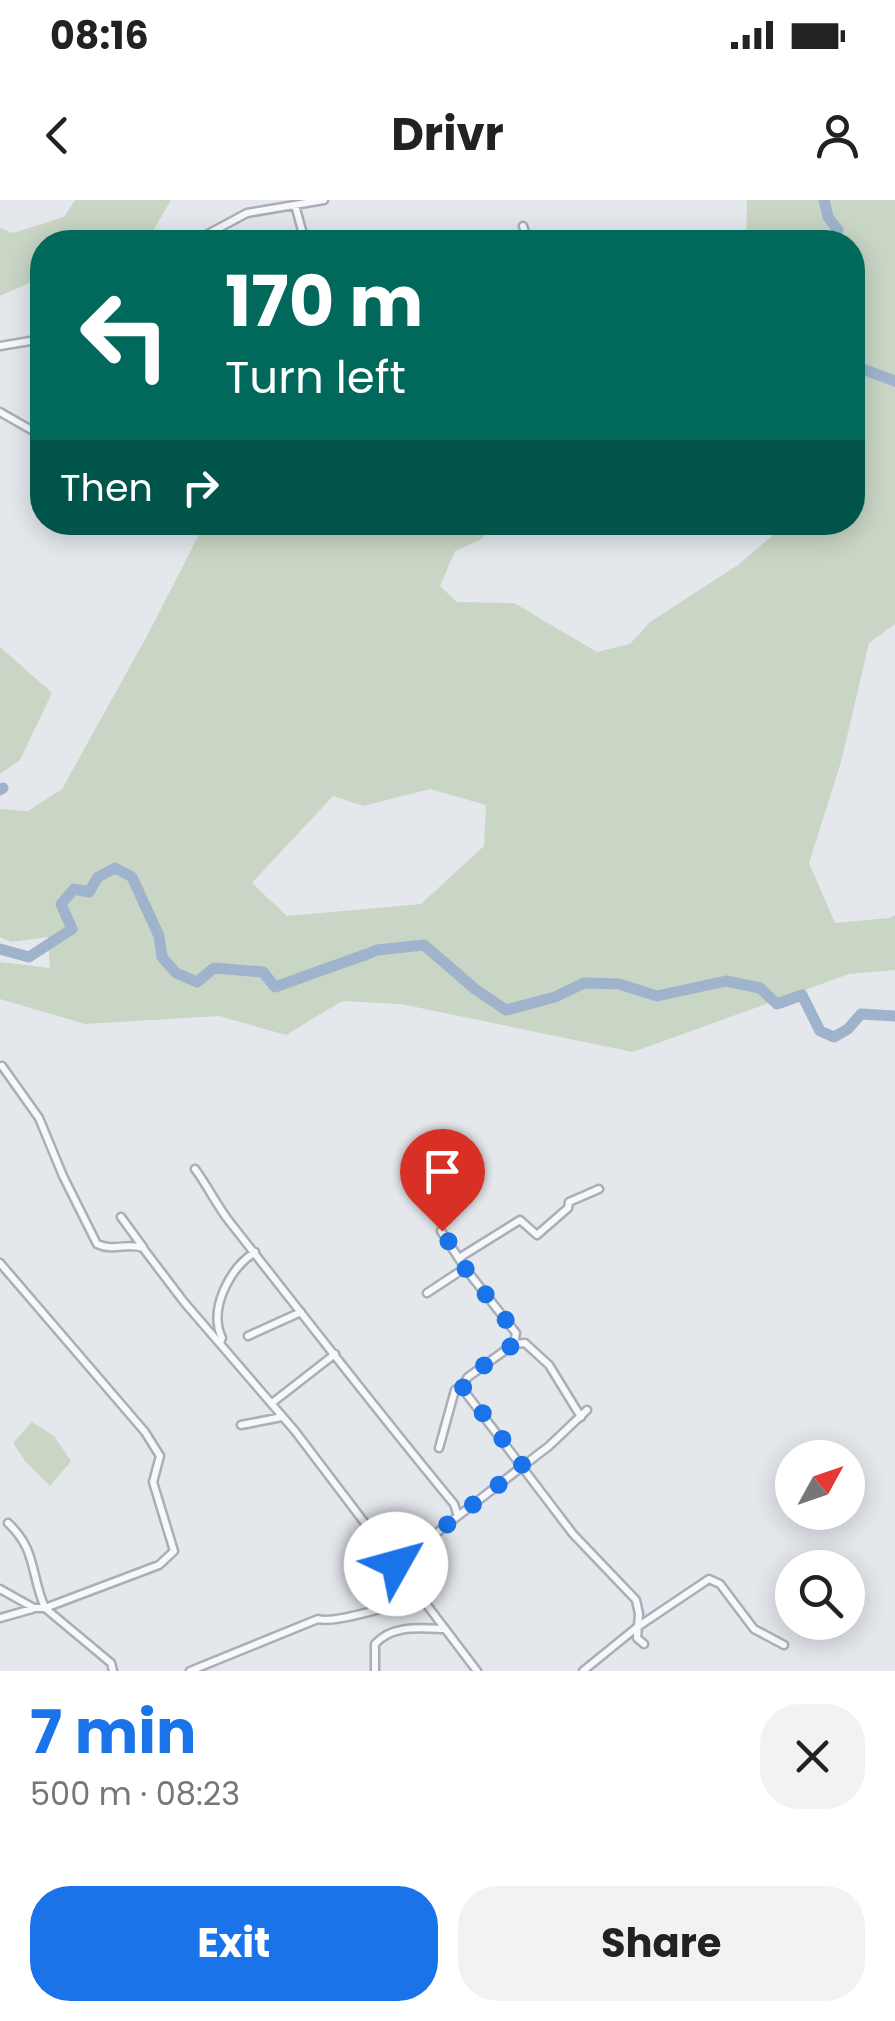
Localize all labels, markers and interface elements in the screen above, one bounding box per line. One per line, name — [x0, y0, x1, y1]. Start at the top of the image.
text: 08:16 — [50, 9, 149, 62]
text: Drivr — [391, 103, 504, 166]
icon: back — [30, 108, 85, 163]
icon: person — [810, 108, 865, 163]
text: 170 m — [225, 252, 423, 351]
icon: left — [60, 270, 190, 400]
text: Turn left — [225, 346, 406, 409]
icon: right — [173, 460, 228, 515]
text: Then — [60, 461, 153, 514]
pin — [400, 1129, 485, 1232]
icon: arrive — [415, 1144, 470, 1199]
north arrow — [775, 1440, 865, 1530]
map controls — [775, 1440, 865, 1640]
position arrow — [344, 1512, 448, 1616]
button: search — [775, 1550, 865, 1640]
text: 7 min — [30, 1690, 197, 1774]
button: close — [760, 1704, 865, 1809]
text: 500 m · 08:23 — [30, 1771, 240, 1816]
button: Exit — [30, 1886, 438, 2001]
button: Share — [458, 1886, 865, 2001]

